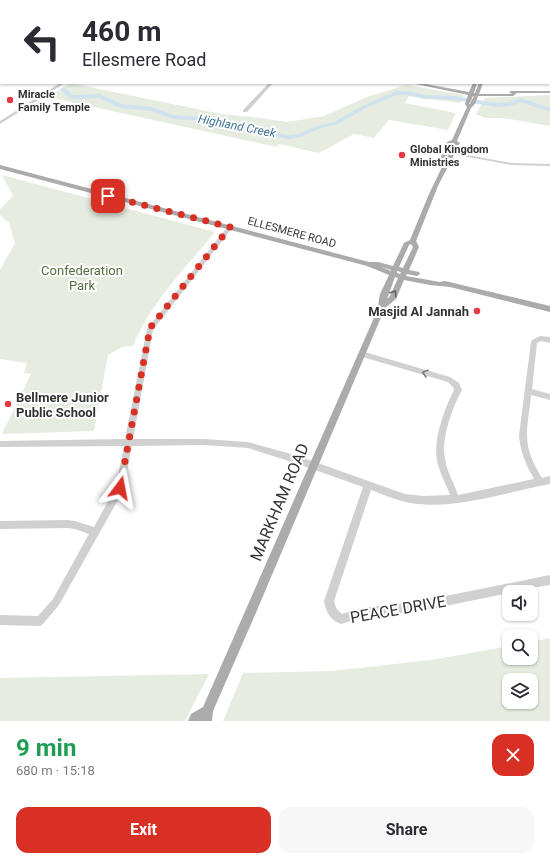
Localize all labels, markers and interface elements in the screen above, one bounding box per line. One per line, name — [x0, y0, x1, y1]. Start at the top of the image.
text: 460 m — [82, 15, 161, 48]
icon: left — [16, 16, 68, 68]
text: Ellesmere Road — [82, 49, 206, 70]
place label: Miracle Family Temple — [18, 88, 90, 114]
marker: Miracle Family Temple — [5, 95, 15, 105]
water label: Highland Creek — [197, 112, 278, 141]
place label: Global Kingdom Ministries — [410, 143, 489, 169]
marker: Global Kingdom Ministries — [397, 150, 407, 160]
pin — [91, 179, 125, 213]
icon: arrive — [97, 185, 119, 207]
street label: ELLESMERE ROAD — [246, 214, 338, 251]
park label: Confederation Park — [41, 263, 123, 293]
one-way arrow — [390, 290, 397, 297]
place label: Masjid Al Jannah — [368, 304, 469, 319]
marker: Masjid Al Jannah — [472, 306, 482, 316]
one-way arrow — [422, 369, 429, 378]
place label: Bellmere Junior Public School — [16, 390, 109, 420]
marker: Bellmere Junior Public School — [3, 399, 13, 409]
street label: MARKHAM ROAD — [246, 440, 313, 564]
position arrow — [99, 467, 141, 509]
map controls — [502, 585, 538, 709]
button: sound — [502, 585, 538, 621]
street label: PEACE DRIVE — [349, 592, 448, 627]
button: search — [502, 629, 538, 665]
button: layers — [502, 673, 538, 709]
text: 9 min — [16, 734, 76, 762]
button: close — [492, 734, 534, 776]
text: 680 m · 15:18 — [16, 763, 95, 778]
button: Exit — [16, 807, 271, 853]
button: Share — [279, 807, 534, 853]

